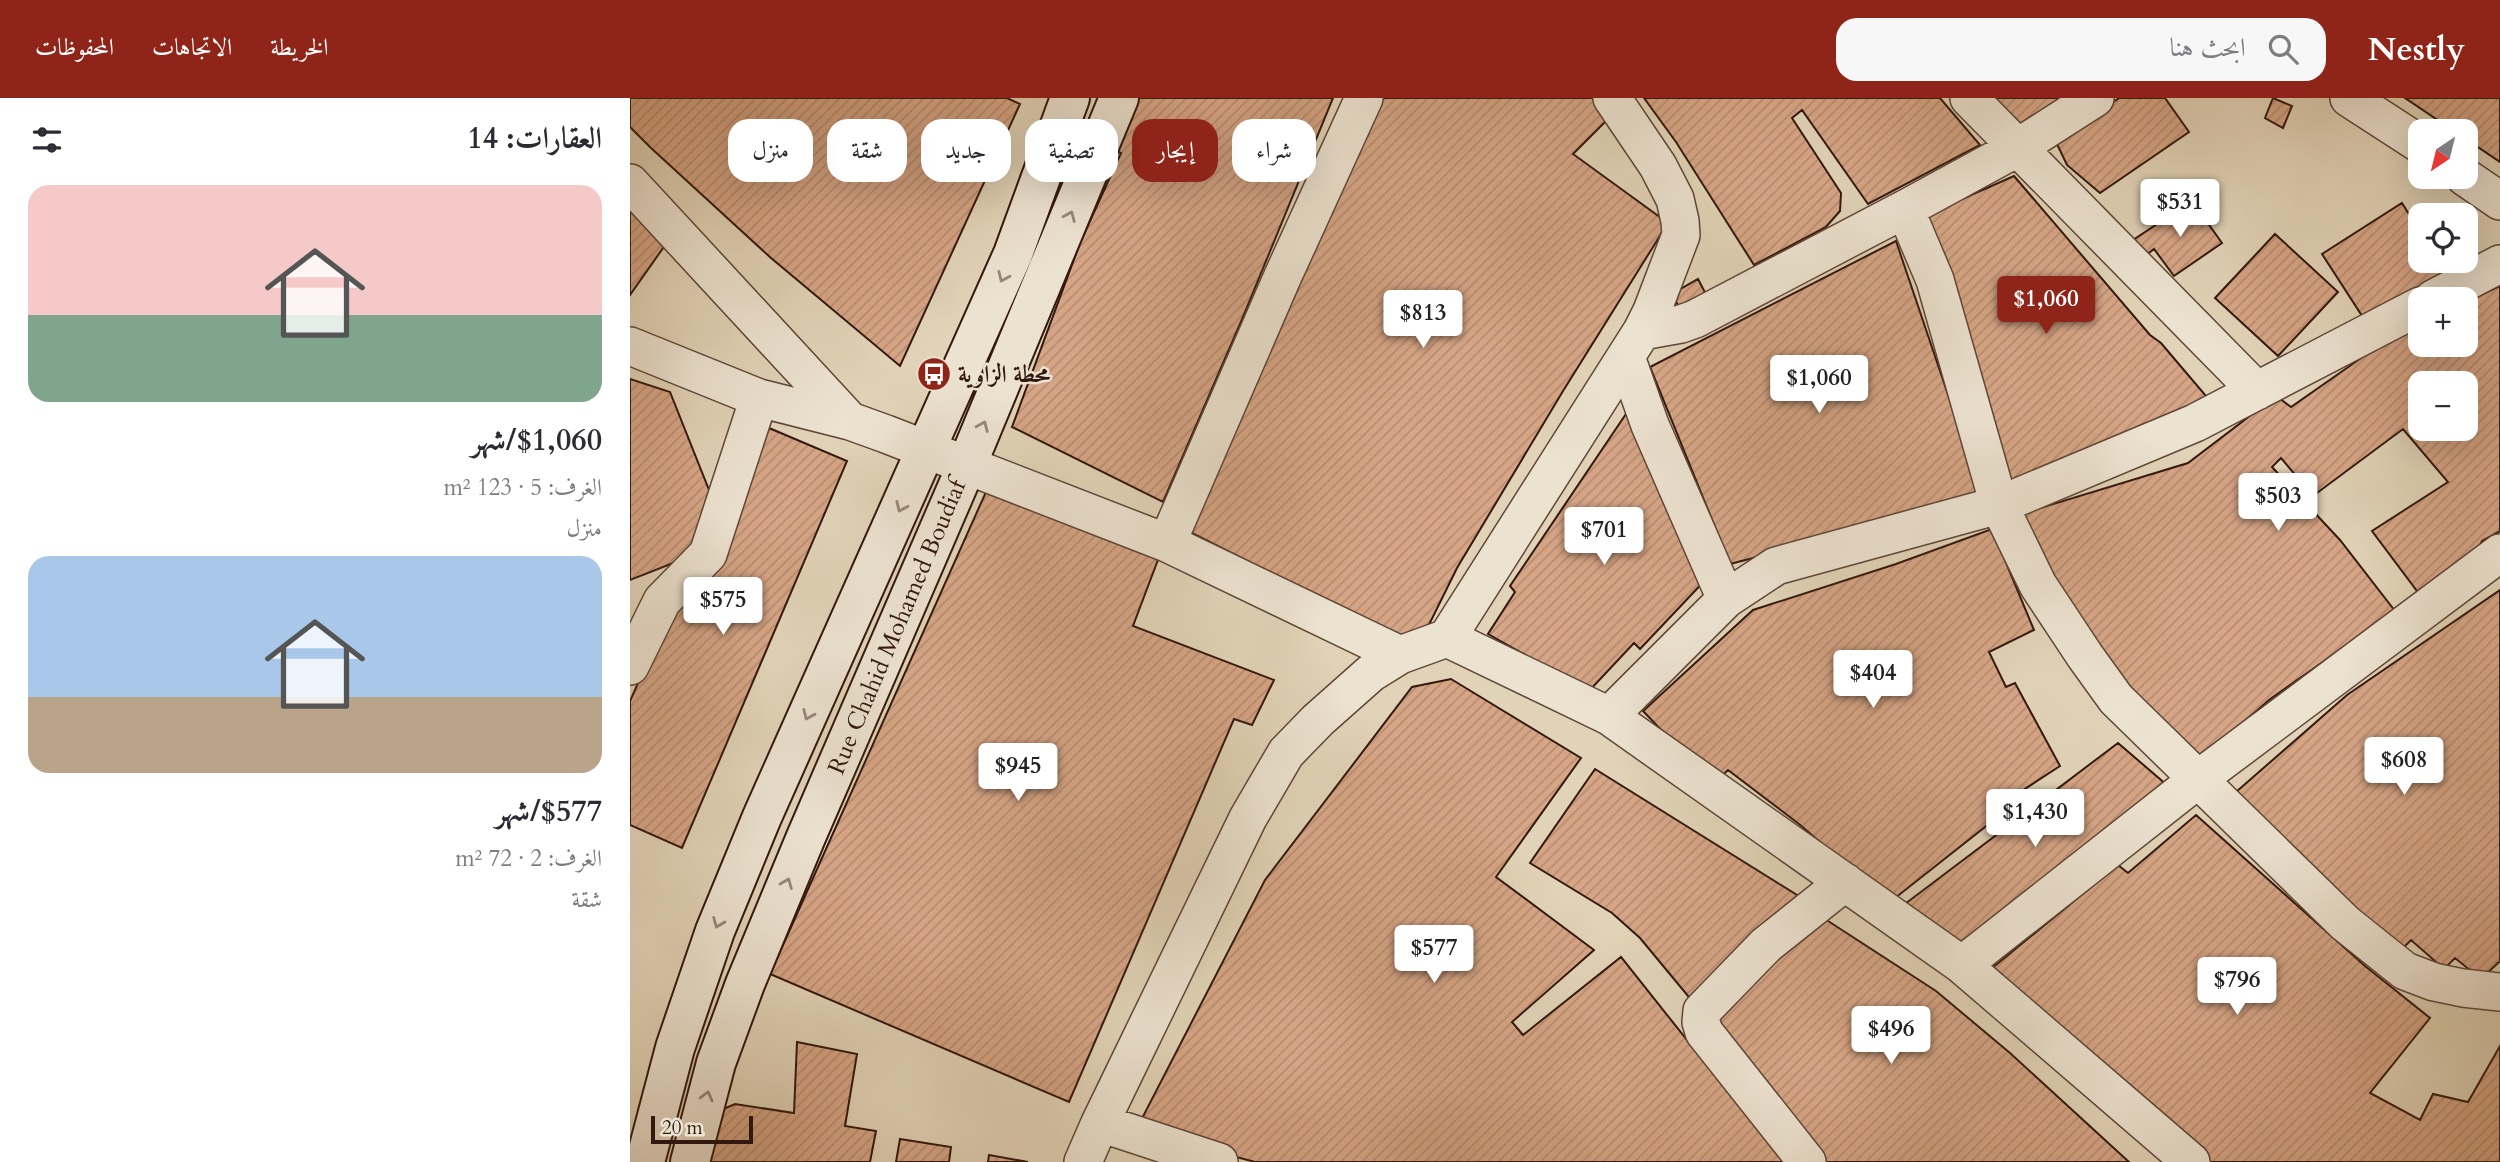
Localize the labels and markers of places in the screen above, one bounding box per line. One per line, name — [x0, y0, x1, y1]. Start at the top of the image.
pin: $531 — [2139, 180, 2221, 239]
pin: $1,060 — [1989, 276, 2103, 336]
pin: $813 — [1382, 290, 1464, 350]
bus stop icon: محطة الزاوية — [915, 355, 953, 393]
pin: $1,060 — [1762, 356, 1876, 415]
place label: محطة الزاوية — [958, 358, 1051, 391]
pin: $503 — [2237, 474, 2319, 533]
pin: $701 — [1563, 508, 1645, 567]
pin: $575 — [682, 578, 764, 637]
pin: $404 — [1832, 650, 1914, 710]
pin: $608 — [2363, 738, 2445, 797]
pin: $945 — [977, 744, 1059, 803]
pin: $1,430 — [1978, 790, 2092, 849]
pin: $577 — [1393, 926, 1475, 985]
pin: $796 — [2196, 958, 2278, 1017]
pin: $496 — [1850, 1006, 1932, 1066]

